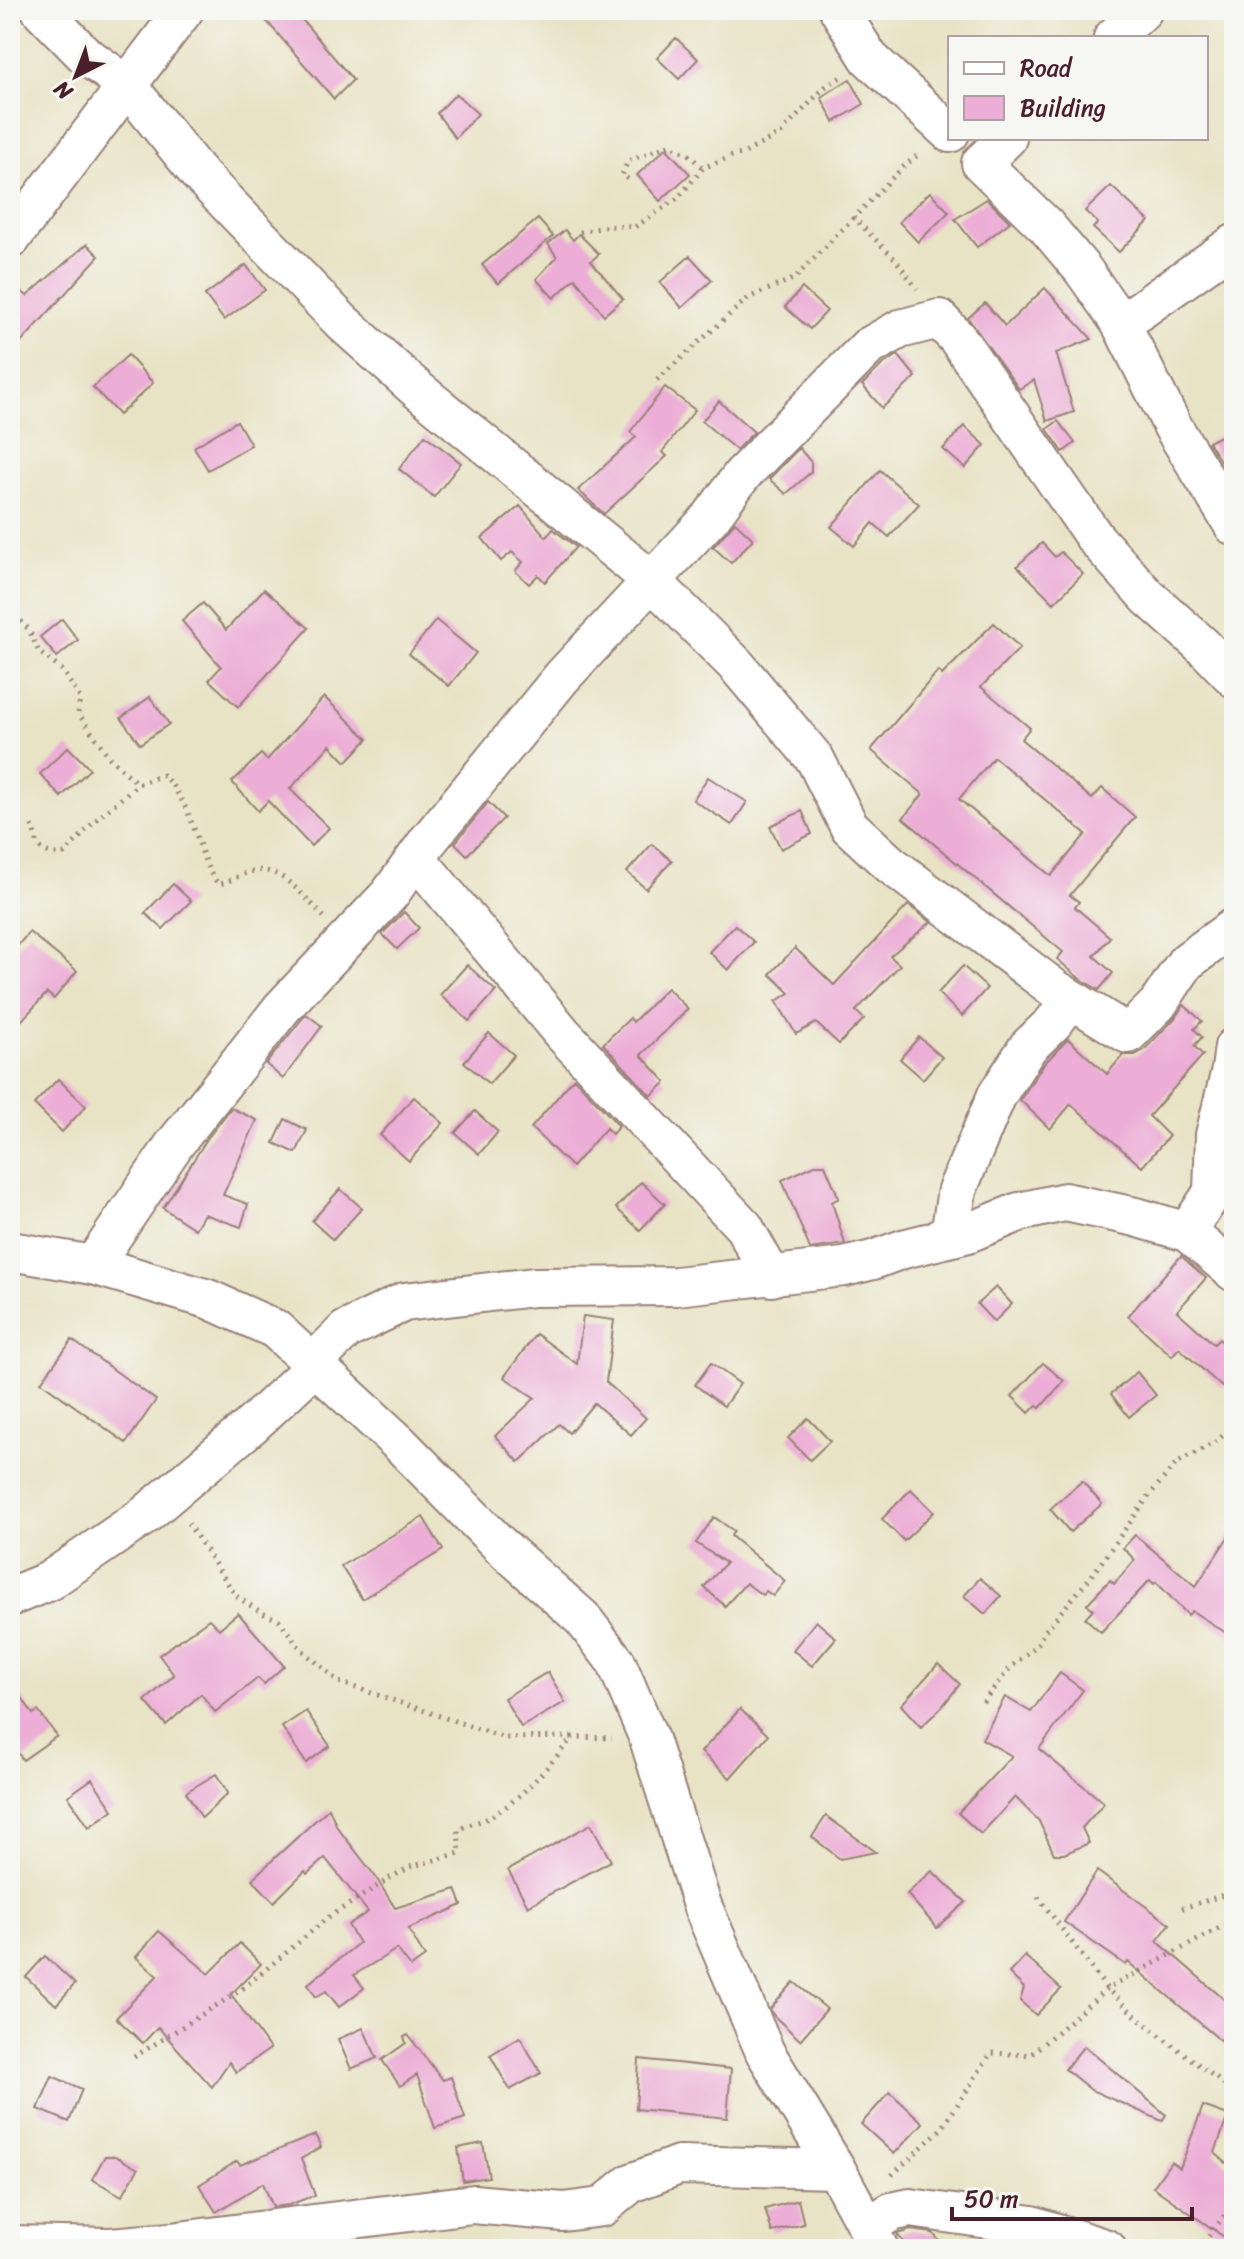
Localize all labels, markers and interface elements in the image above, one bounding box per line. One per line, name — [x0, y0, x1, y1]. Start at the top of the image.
north arrow — [36, 36, 116, 116]
legend — [948, 36, 1208, 140]
text: Road — [1020, 47, 1074, 89]
text: N — [44, 70, 82, 111]
text: Building — [1020, 87, 1106, 129]
scale bar — [952, 2171, 1192, 2221]
text: 50 m — [964, 2178, 1019, 2220]

